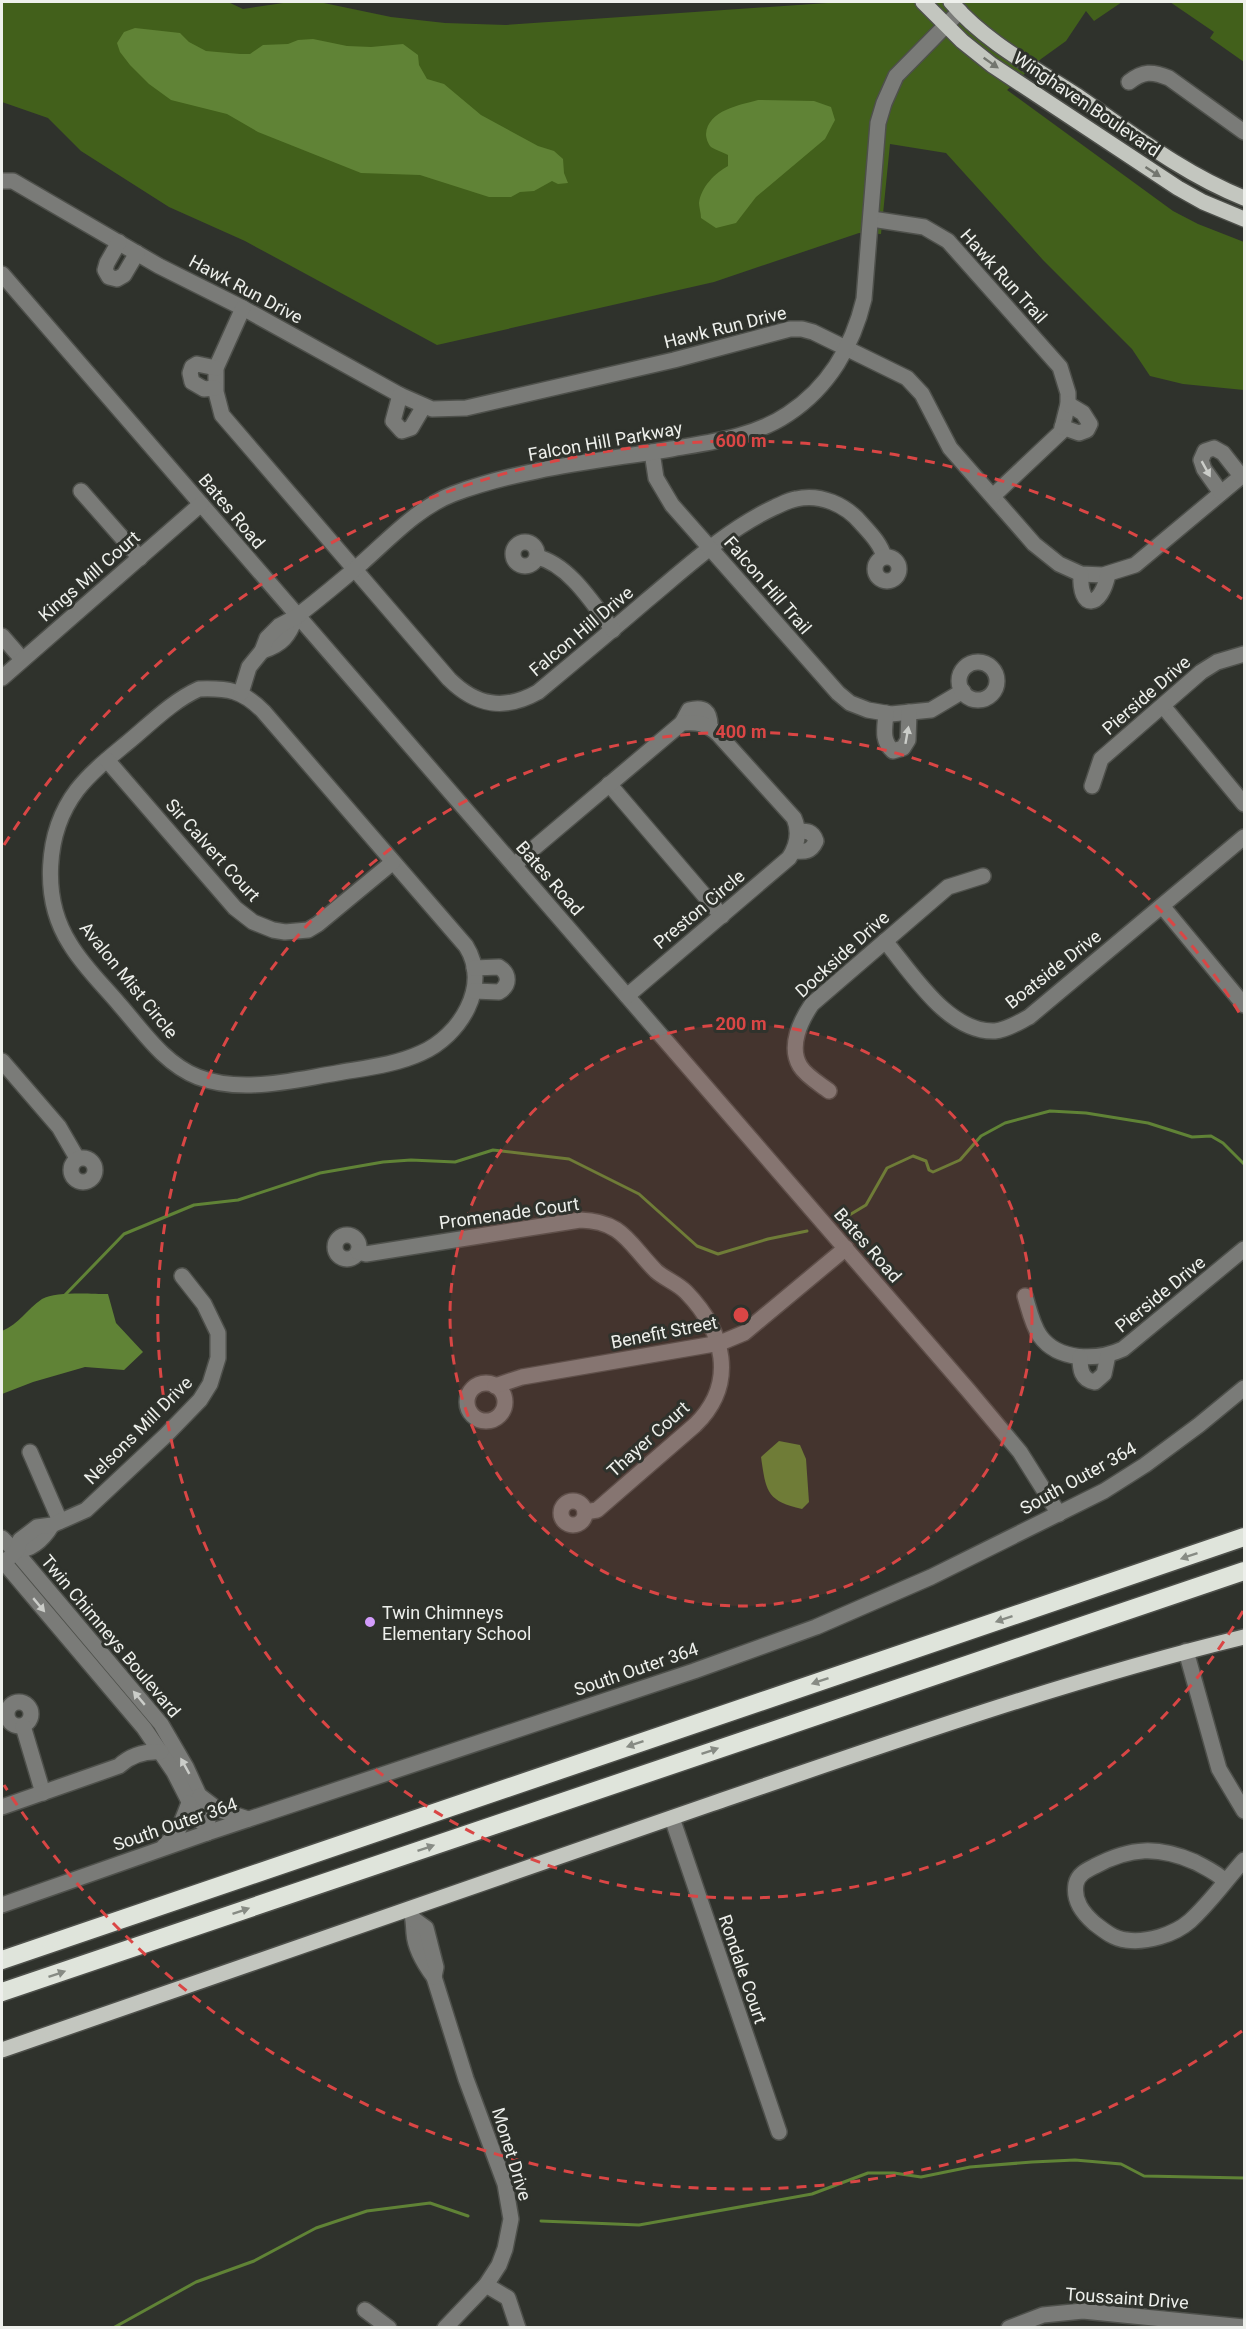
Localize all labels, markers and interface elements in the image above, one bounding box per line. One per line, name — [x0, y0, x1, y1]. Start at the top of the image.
street label: Winghaven Boulevard — [1010, 47, 1164, 161]
one-way arrow — [982, 57, 998, 69]
one-way arrow — [1145, 166, 1161, 177]
street label: Hawk Run Trail — [956, 225, 1052, 327]
street label: Hawk Run Drive — [186, 250, 306, 328]
street label: Hawk Run Drive — [662, 302, 788, 352]
street label: Falcon Hill Parkway — [526, 417, 684, 465]
text: 600 m — [715, 430, 767, 451]
one-way arrow — [1201, 461, 1211, 478]
street label: Bates Road — [195, 469, 269, 553]
street label: Kings Mill Court — [34, 526, 144, 626]
street label: Falcon Hill Trail — [720, 532, 816, 638]
street label: Falcon Hill Drive — [525, 582, 637, 680]
street label: Pierside Drive — [1098, 651, 1194, 739]
text: 400 m — [715, 721, 767, 742]
one-way arrow — [902, 725, 911, 744]
street label: Sir Calvert Court — [161, 794, 265, 906]
street label: Bates Road — [512, 837, 588, 919]
street label: Preston Circle — [649, 865, 749, 953]
street label: Dockside Drive — [791, 906, 893, 1002]
street label: Avalon Mist Circle — [76, 917, 182, 1043]
street label: Boatside Drive — [1001, 925, 1105, 1013]
text: 200 m — [715, 1013, 767, 1034]
street label: Promenade Court — [438, 1193, 580, 1233]
street label: Bates Road — [830, 1204, 906, 1286]
street label: Pierside Drive — [1111, 1251, 1209, 1337]
centre of rings — [731, 1305, 751, 1325]
street label: Benefit Street — [609, 1311, 719, 1353]
street label: Nelsons Mill Drive — [80, 1372, 196, 1488]
street label: Thayer Court — [603, 1397, 693, 1481]
street label: South Outer 364 — [1016, 1437, 1140, 1519]
street label: Twin Chimneys Boulevard — [37, 1550, 185, 1722]
one-way arrow — [1180, 1552, 1198, 1561]
one-way arrow — [33, 1597, 46, 1613]
place label: Twin Chimneys Elementary School — [382, 1602, 531, 1644]
one-way arrow — [995, 1614, 1013, 1624]
marker: Twin Chimneys Elementary School — [363, 1615, 377, 1629]
street label: South Outer 364 — [571, 1638, 701, 1700]
one-way arrow — [811, 1677, 829, 1687]
one-way arrow — [133, 1691, 146, 1706]
one-way arrow — [626, 1740, 644, 1749]
one-way arrow — [701, 1746, 719, 1756]
one-way arrow — [180, 1757, 190, 1774]
street label: South Outer 364 — [110, 1793, 240, 1855]
one-way arrow — [417, 1843, 435, 1853]
one-way arrow — [232, 1905, 250, 1915]
street label: Rondale Court — [715, 1912, 772, 2026]
one-way arrow — [48, 1968, 66, 1978]
street label: Monet Drive — [488, 2105, 536, 2203]
street label: Toussaint Drive — [1065, 2283, 1189, 2313]

